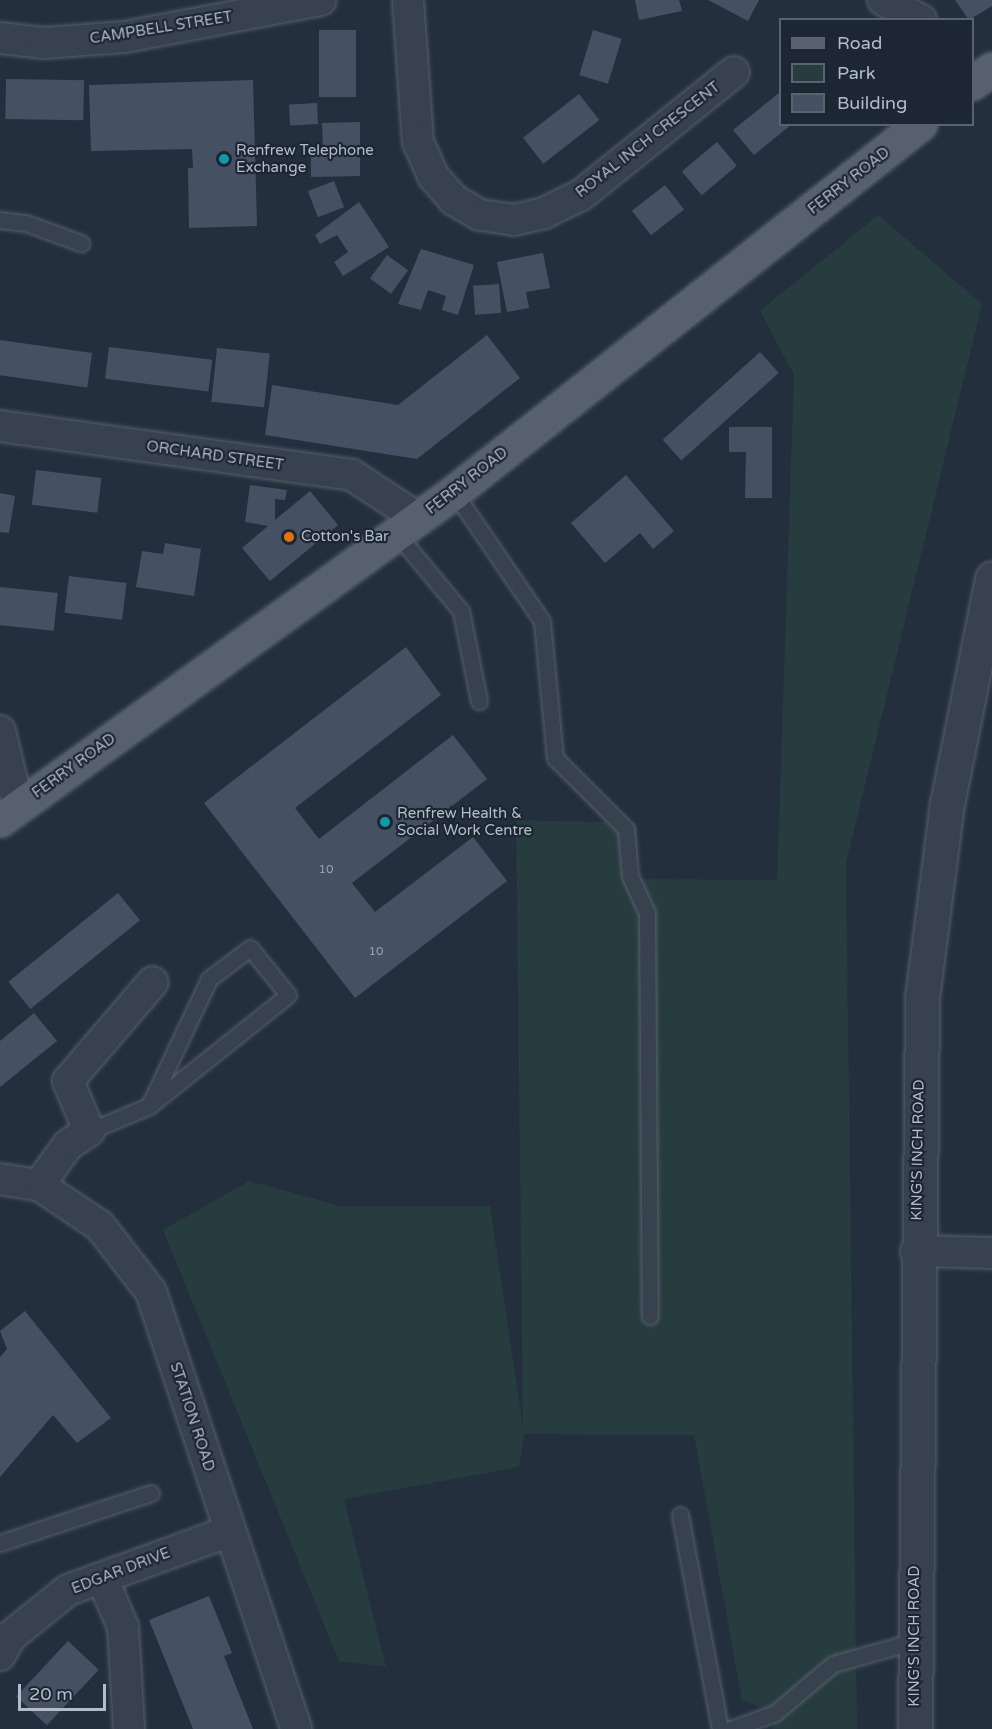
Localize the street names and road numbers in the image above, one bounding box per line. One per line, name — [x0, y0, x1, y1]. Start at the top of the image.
street label: CAMPBELL STREET — [88, 8, 234, 48]
street label: ROYAL INCH CRESCENT — [572, 78, 724, 202]
street label: FERRY ROAD — [805, 144, 893, 218]
street label: ORCHARD STREET — [145, 437, 285, 475]
street label: FERRY ROAD — [423, 444, 511, 518]
street label: FERRY ROAD — [29, 730, 119, 802]
street label: KING'S INCH ROAD — [908, 1079, 928, 1221]
street label: STATION ROAD — [166, 1360, 218, 1474]
street label: EDGAR DRIVE — [69, 1544, 173, 1598]
street label: KING'S INCH ROAD — [906, 1565, 924, 1707]

